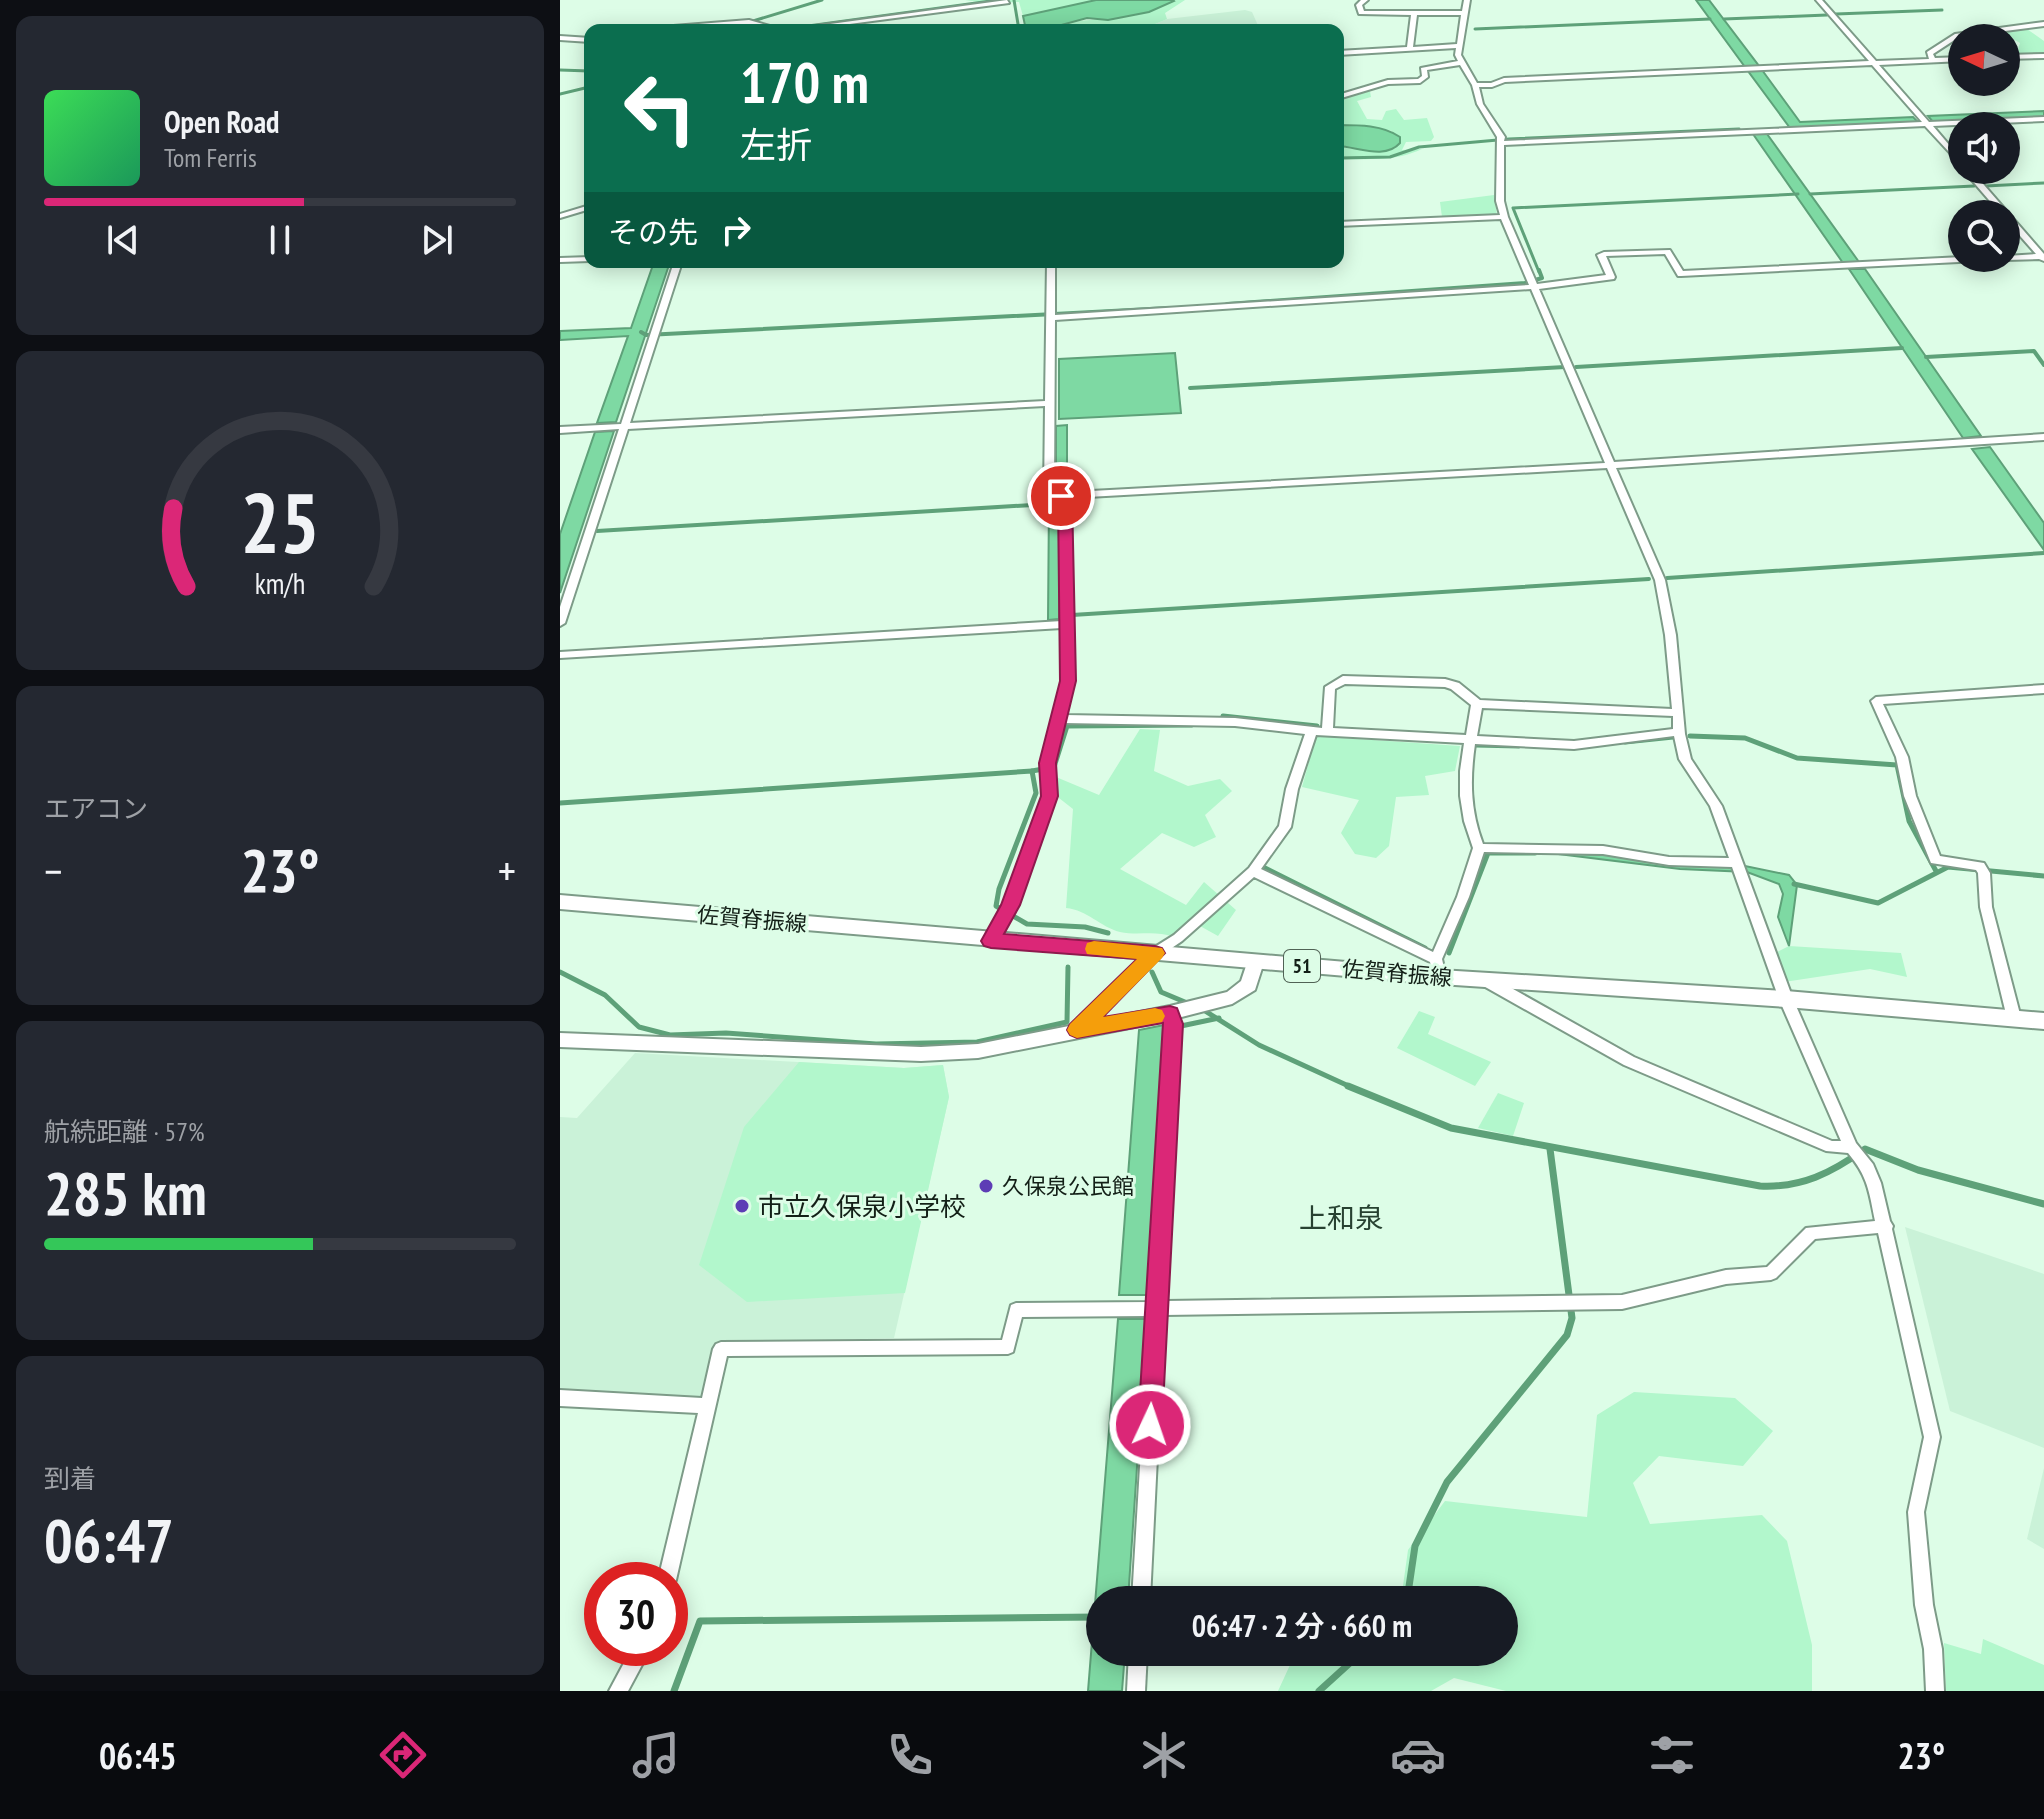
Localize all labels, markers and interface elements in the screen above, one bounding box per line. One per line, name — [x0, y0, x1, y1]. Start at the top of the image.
north arrow — [1948, 24, 2020, 96]
map controls — [1948, 24, 2020, 272]
text: 170 m — [740, 46, 869, 118]
icon: left — [608, 56, 712, 160]
text: Open Road — [164, 102, 279, 141]
button: sound — [1948, 112, 2020, 184]
text: 左折 — [740, 121, 812, 168]
text: Tom Ferris — [164, 141, 257, 174]
button: search — [1948, 200, 2020, 272]
icon: right — [714, 208, 758, 252]
text: その先 — [608, 212, 698, 251]
icon: previous — [101, 218, 145, 262]
icon: pause — [258, 218, 302, 262]
icon: next — [415, 218, 459, 262]
pin — [1027, 462, 1095, 530]
text: 25 — [240, 467, 320, 575]
icon: arrive — [1039, 474, 1083, 518]
text: km/h — [255, 565, 305, 602]
text: エアコン — [44, 792, 148, 825]
text: 23° — [240, 831, 320, 909]
text: − — [44, 842, 62, 899]
text: + — [498, 842, 516, 899]
street label: 佐賀脊振線 — [696, 900, 808, 938]
road number: 51 — [1284, 950, 1320, 982]
street label: 佐賀脊振線 — [1341, 954, 1453, 992]
text: 航続距離 · 57% — [44, 1115, 205, 1148]
text: 285 km — [44, 1154, 207, 1232]
place label: 久保泉公民館 — [1002, 1172, 1134, 1200]
marker: 久保泉公民館 — [977, 1177, 995, 1195]
place label: 市立久保泉小学校 — [758, 1190, 966, 1223]
marker: 市立久保泉小学校 — [733, 1197, 751, 1215]
district label: 上和泉 — [1299, 1199, 1383, 1236]
position arrow — [1108, 1383, 1192, 1467]
text: 到着 — [44, 1462, 96, 1495]
text: 06:47 — [44, 1501, 174, 1579]
speed limit sign: 30 — [584, 1562, 688, 1666]
text: 06:47 · 2 分 · 660 m — [1192, 1606, 1412, 1645]
icon: directions — [375, 1727, 431, 1783]
icon: music — [628, 1727, 684, 1783]
icon: phone — [882, 1727, 938, 1783]
icon: climate — [1136, 1727, 1192, 1783]
icon: car — [1390, 1727, 1446, 1783]
icon: filters — [1644, 1727, 1700, 1783]
text: 06:45 — [99, 1732, 177, 1779]
text: 23° — [1897, 1732, 1945, 1779]

